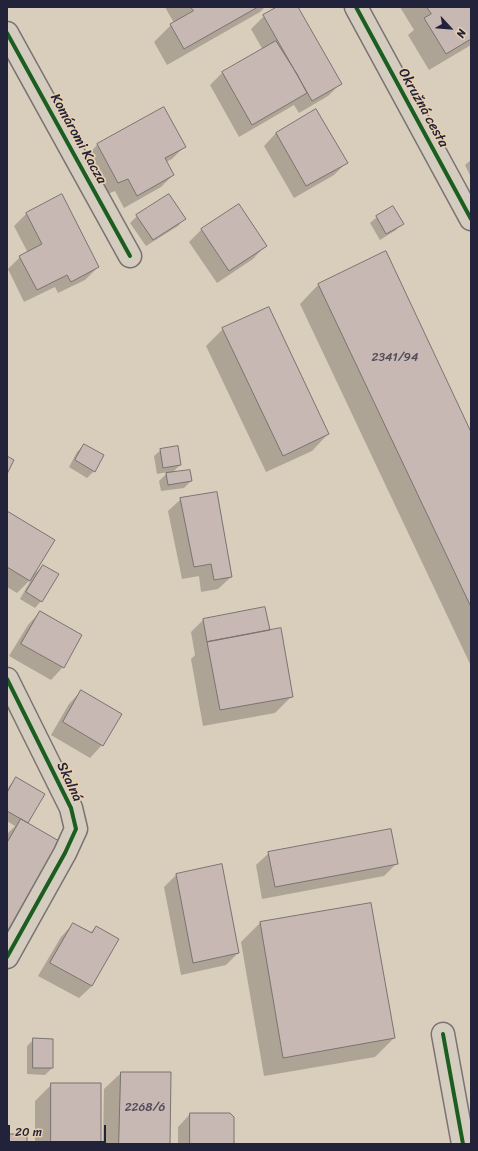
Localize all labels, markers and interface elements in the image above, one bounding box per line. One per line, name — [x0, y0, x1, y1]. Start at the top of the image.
north arrow — [430, 8, 470, 48]
text: N — [451, 26, 471, 41]
street label: Okružná cesta — [394, 65, 452, 151]
street label: Komáromi Kacza — [46, 91, 110, 187]
house number: 2341/94 — [372, 351, 418, 365]
street label: Skalná — [53, 759, 85, 805]
house number: 2268/6 — [125, 1101, 165, 1115]
scale bar — [10, 1117, 108, 1143]
text: 20 m — [15, 1121, 42, 1143]

